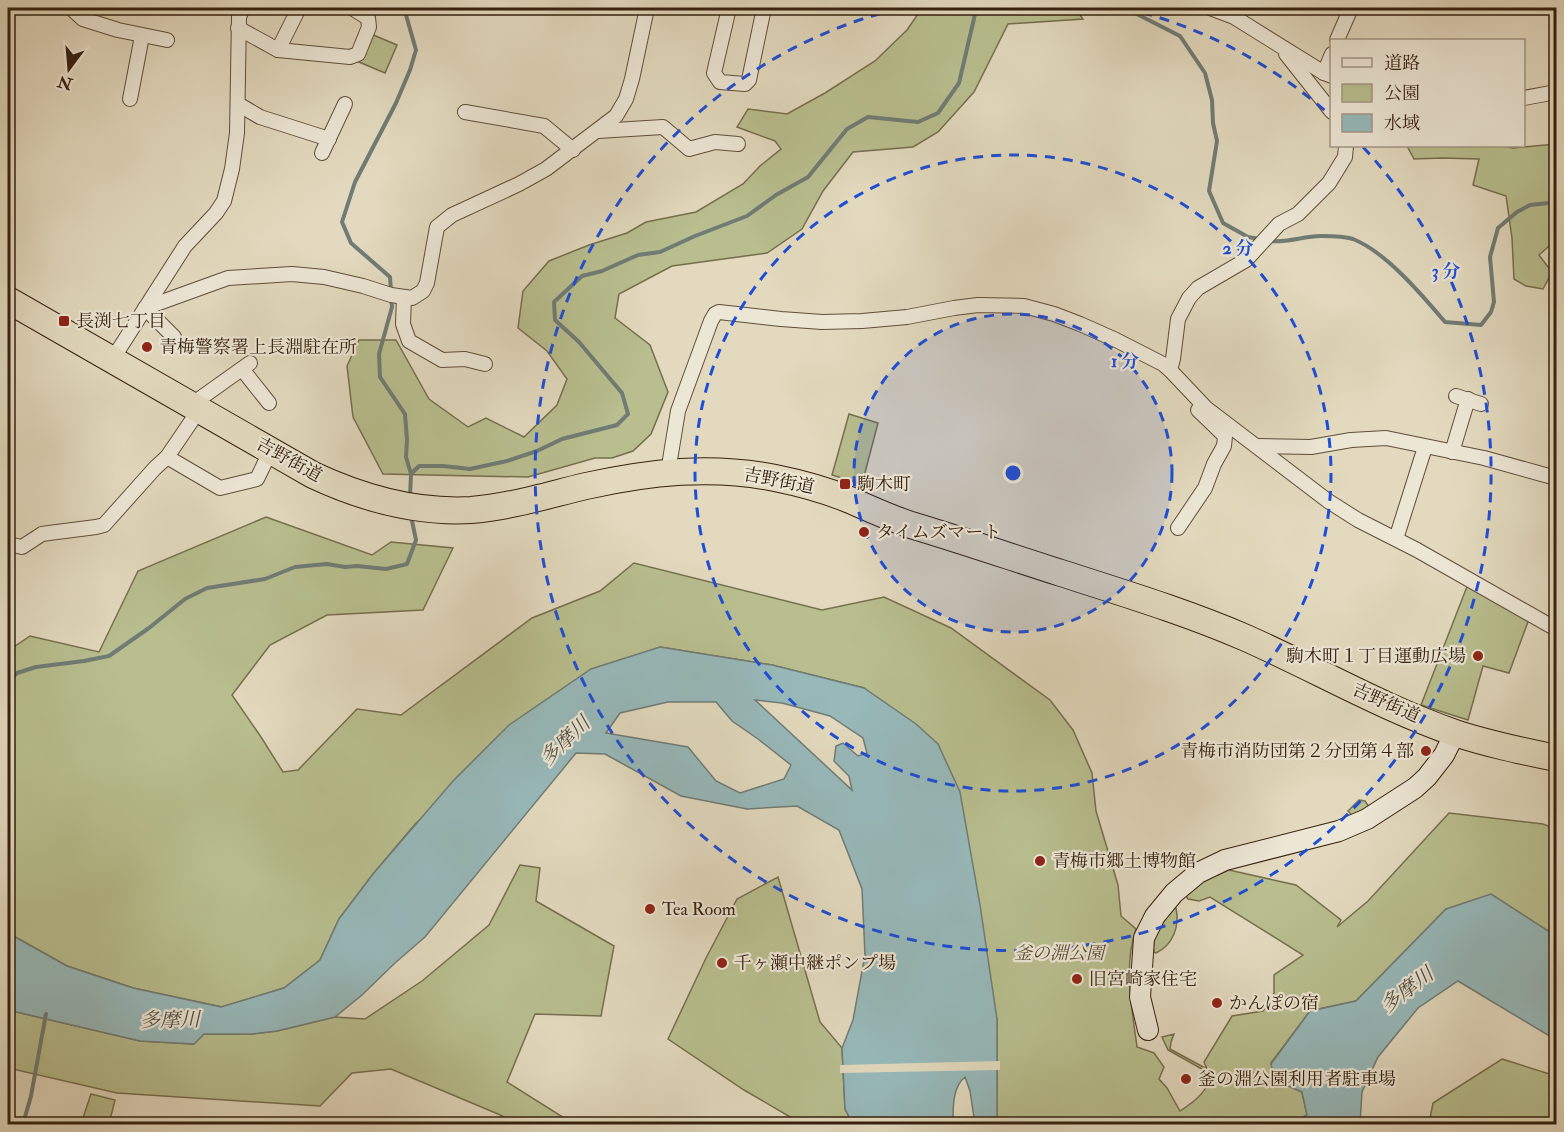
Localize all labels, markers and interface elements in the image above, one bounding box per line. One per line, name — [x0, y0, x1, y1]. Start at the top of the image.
north arrow — [39, 39, 99, 99]
legend — [1330, 39, 1525, 147]
text: 道路 — [1384, 52, 1420, 75]
text: N — [55, 71, 76, 94]
text: 公園 — [1384, 82, 1420, 105]
text: 水域 — [1384, 112, 1420, 135]
text: 2 分 — [1223, 237, 1253, 260]
text: 3 分 — [1432, 260, 1460, 283]
place label: 長渕七丁目 — [76, 310, 166, 333]
marker: 長渕七丁目 — [57, 314, 71, 328]
place label: 青梅警察署上長淵駐在所 — [159, 336, 357, 359]
marker: 青梅警察署上長淵駐在所 — [140, 340, 154, 354]
text: 1 分 — [1111, 350, 1139, 373]
street label: 吉野街道 — [252, 432, 326, 488]
street label: 吉野街道 — [741, 463, 817, 499]
centre of rings — [1003, 463, 1023, 483]
place label: 駒木町 — [857, 473, 911, 496]
marker: 駒木町 — [838, 477, 852, 491]
place label: タイムズマート — [876, 521, 1001, 544]
marker: タイムズマート — [857, 525, 871, 539]
place label: 駒木町１丁目運動広場 — [1286, 645, 1466, 668]
marker: 駒木町１丁目運動広場 — [1471, 649, 1485, 663]
street label: 吉野街道 — [1348, 678, 1424, 728]
water label: 多摩川 — [535, 710, 597, 771]
place label: 青梅市消防団第２分団第４部 — [1180, 740, 1414, 763]
marker: 青梅市消防団第２分団第４部 — [1419, 744, 1433, 758]
place label: 青梅市郷土博物館 — [1052, 850, 1196, 873]
marker: 青梅市郷土博物館 — [1033, 854, 1047, 868]
place label: Tea Room — [662, 898, 736, 921]
marker: Tea Room — [643, 902, 657, 916]
park label: 釜の淵公園 — [1014, 942, 1107, 965]
place label: 千ヶ瀬中継ポンプ場 — [734, 952, 896, 975]
marker: 千ヶ瀬中継ポンプ場 — [715, 956, 729, 970]
water label: 多摩川 — [1376, 960, 1440, 1018]
place label: 旧宮崎家住宅 — [1089, 968, 1197, 991]
marker: 旧宮崎家住宅 — [1070, 972, 1084, 986]
place label: かんぽの宿 — [1229, 992, 1319, 1015]
marker: かんぽの宿 — [1210, 996, 1224, 1010]
water label: 多摩川 — [140, 1007, 202, 1033]
place label: 釜の淵公園利用者駐車場 — [1198, 1068, 1396, 1091]
marker: 釜の淵公園利用者駐車場 — [1179, 1072, 1193, 1086]

